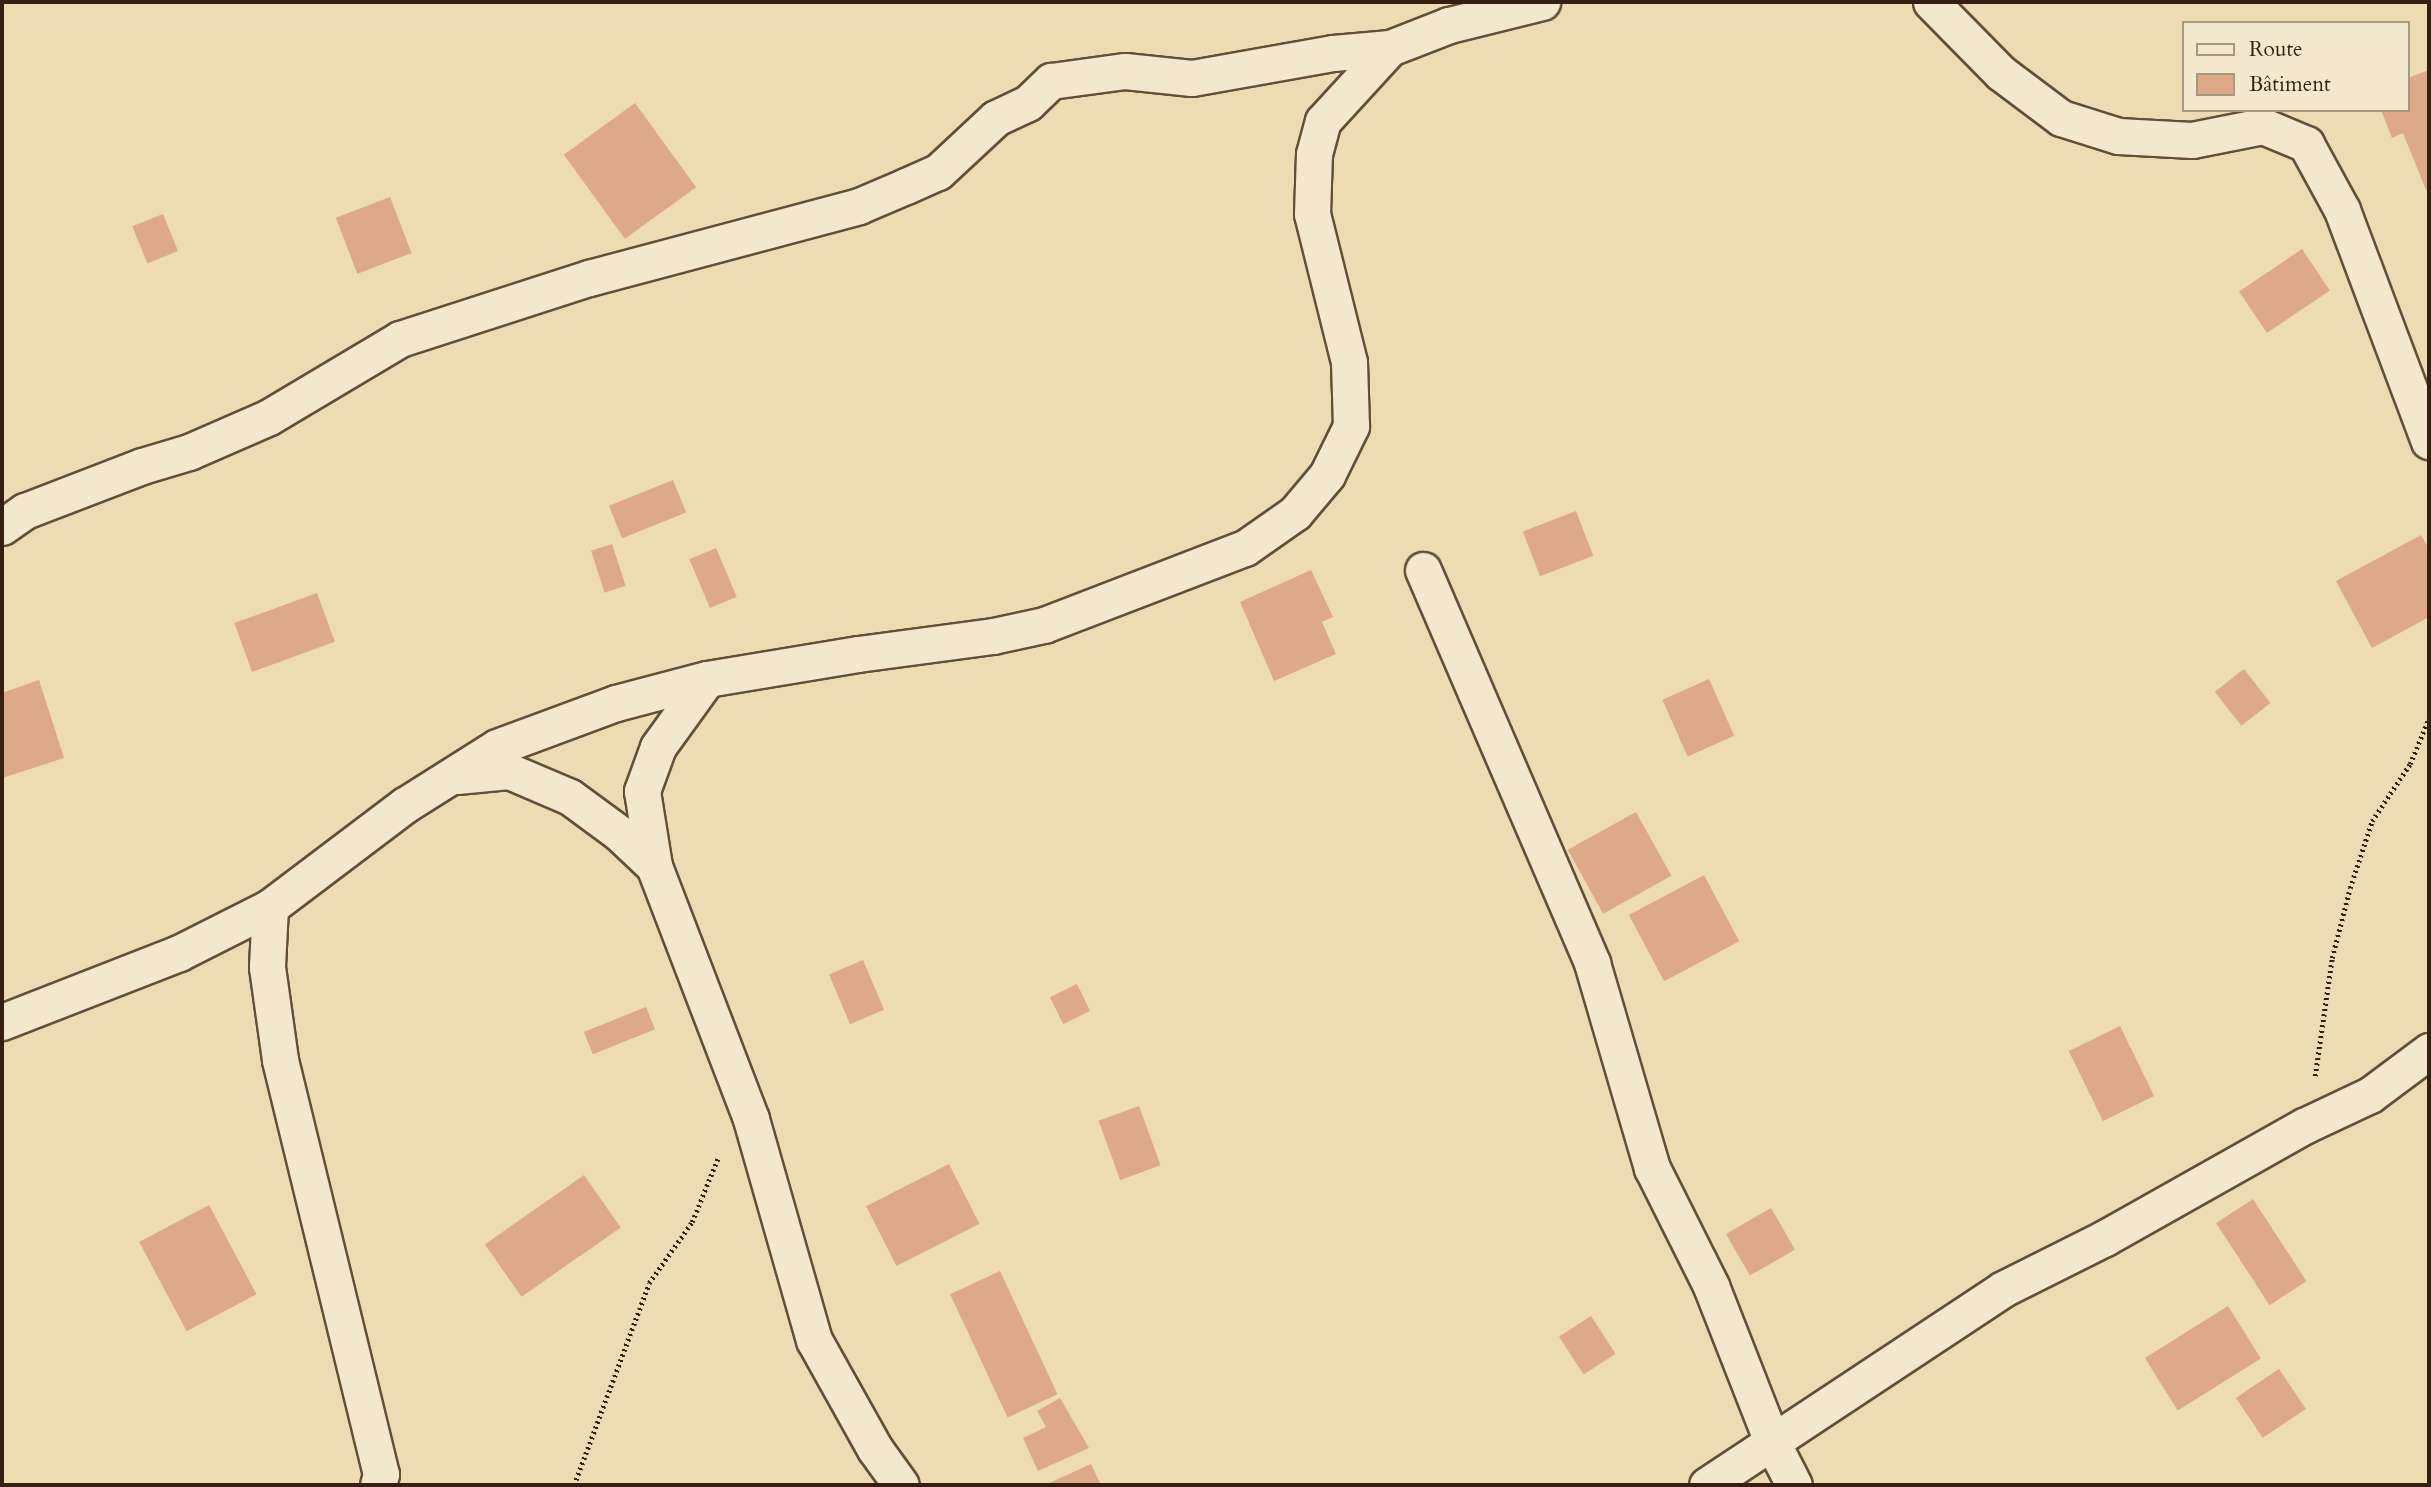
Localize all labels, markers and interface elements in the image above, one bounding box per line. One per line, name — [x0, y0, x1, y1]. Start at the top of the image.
legend — [2182, 21, 2410, 112]
text: Route — [2249, 35, 2303, 64]
text: Bâtiment — [2249, 70, 2331, 99]

